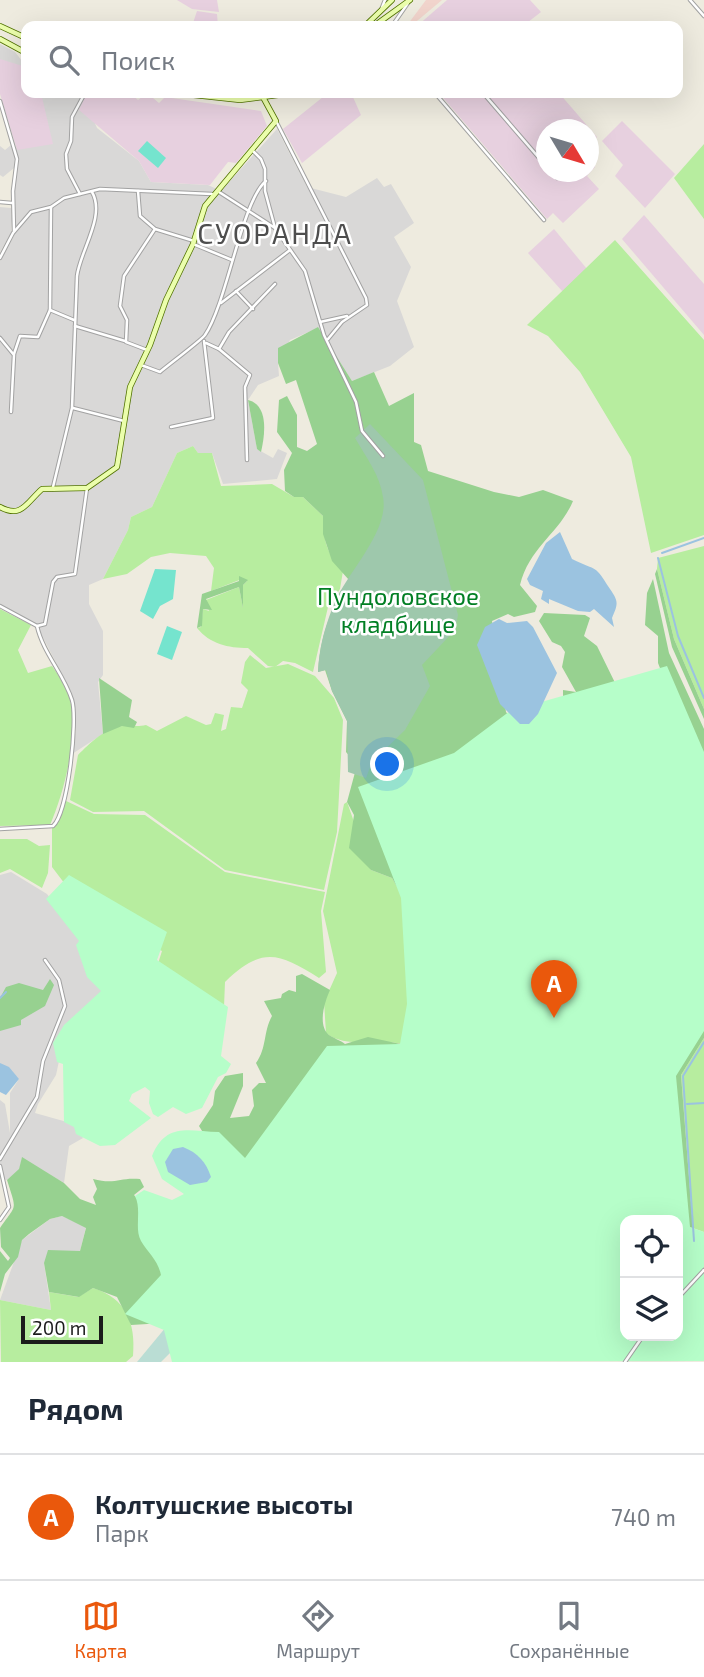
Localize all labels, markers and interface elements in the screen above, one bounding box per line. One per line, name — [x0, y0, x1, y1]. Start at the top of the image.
search box — [21, 21, 683, 98]
icon: search — [45, 41, 83, 79]
text: Поиск — [101, 44, 175, 75]
north arrow — [536, 119, 599, 182]
district label: СУОРАНДА — [197, 216, 353, 250]
park label: Пундоловское кладбище — [317, 581, 479, 638]
your location — [370, 747, 404, 781]
pin: A — [531, 960, 577, 1018]
map controls — [620, 1215, 683, 1341]
button: locate — [620, 1215, 683, 1278]
button: layers — [620, 1278, 683, 1341]
scale bar — [21, 1313, 103, 1345]
text: 200 m — [32, 1316, 86, 1339]
text: Рядом — [28, 1390, 124, 1426]
text: Колтушские высоты — [95, 1488, 353, 1519]
text: A — [43, 1503, 59, 1531]
text: 740 m — [611, 1503, 676, 1531]
text: Парк — [95, 1519, 149, 1547]
tab: Карта — [74, 1597, 127, 1662]
tab: Маршрут — [276, 1597, 360, 1662]
tab: Сохранённые — [509, 1597, 630, 1662]

